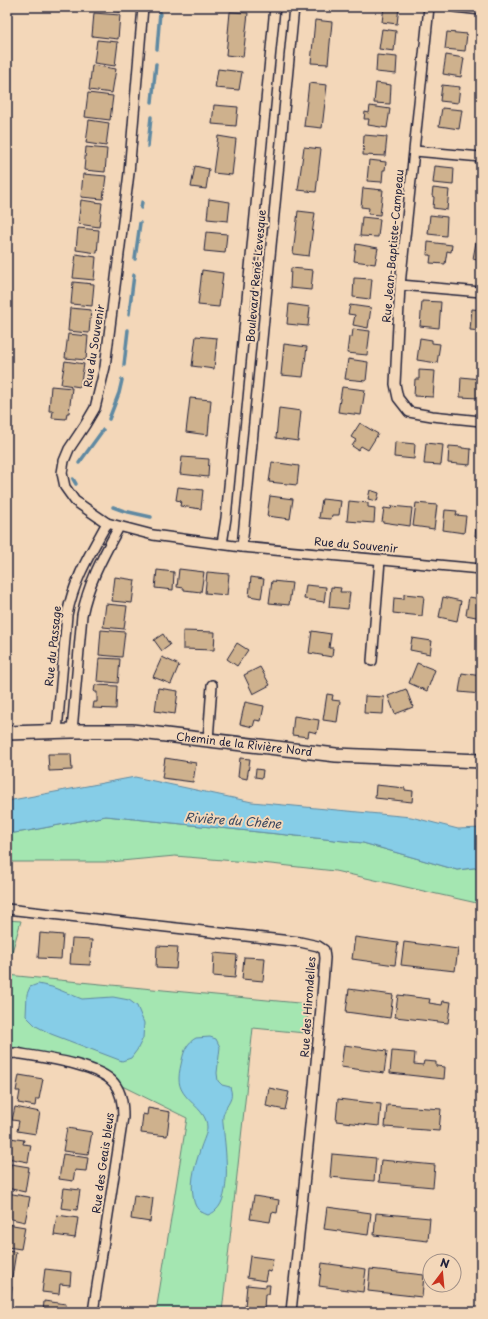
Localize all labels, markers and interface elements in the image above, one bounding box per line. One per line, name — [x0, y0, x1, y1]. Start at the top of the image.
street label: Rue Jean-Baptiste-Campeau — [377, 168, 408, 323]
street label: Boulevard René-Levesque — [241, 209, 270, 343]
street label: Rue du Souvenir — [79, 303, 108, 389]
street label: Rue du Souvenir — [313, 532, 399, 557]
street label: Rue du Passage — [40, 605, 65, 687]
street label: Chemin de la Rivière Nord — [175, 727, 313, 760]
water label: Rivière du Chêne — [184, 808, 282, 832]
street label: Rue des Hirondelles — [296, 956, 320, 1058]
street label: Rue des Geais bleus — [87, 1111, 118, 1214]
north arrow — [422, 1253, 462, 1293]
text: N — [438, 1254, 452, 1272]

